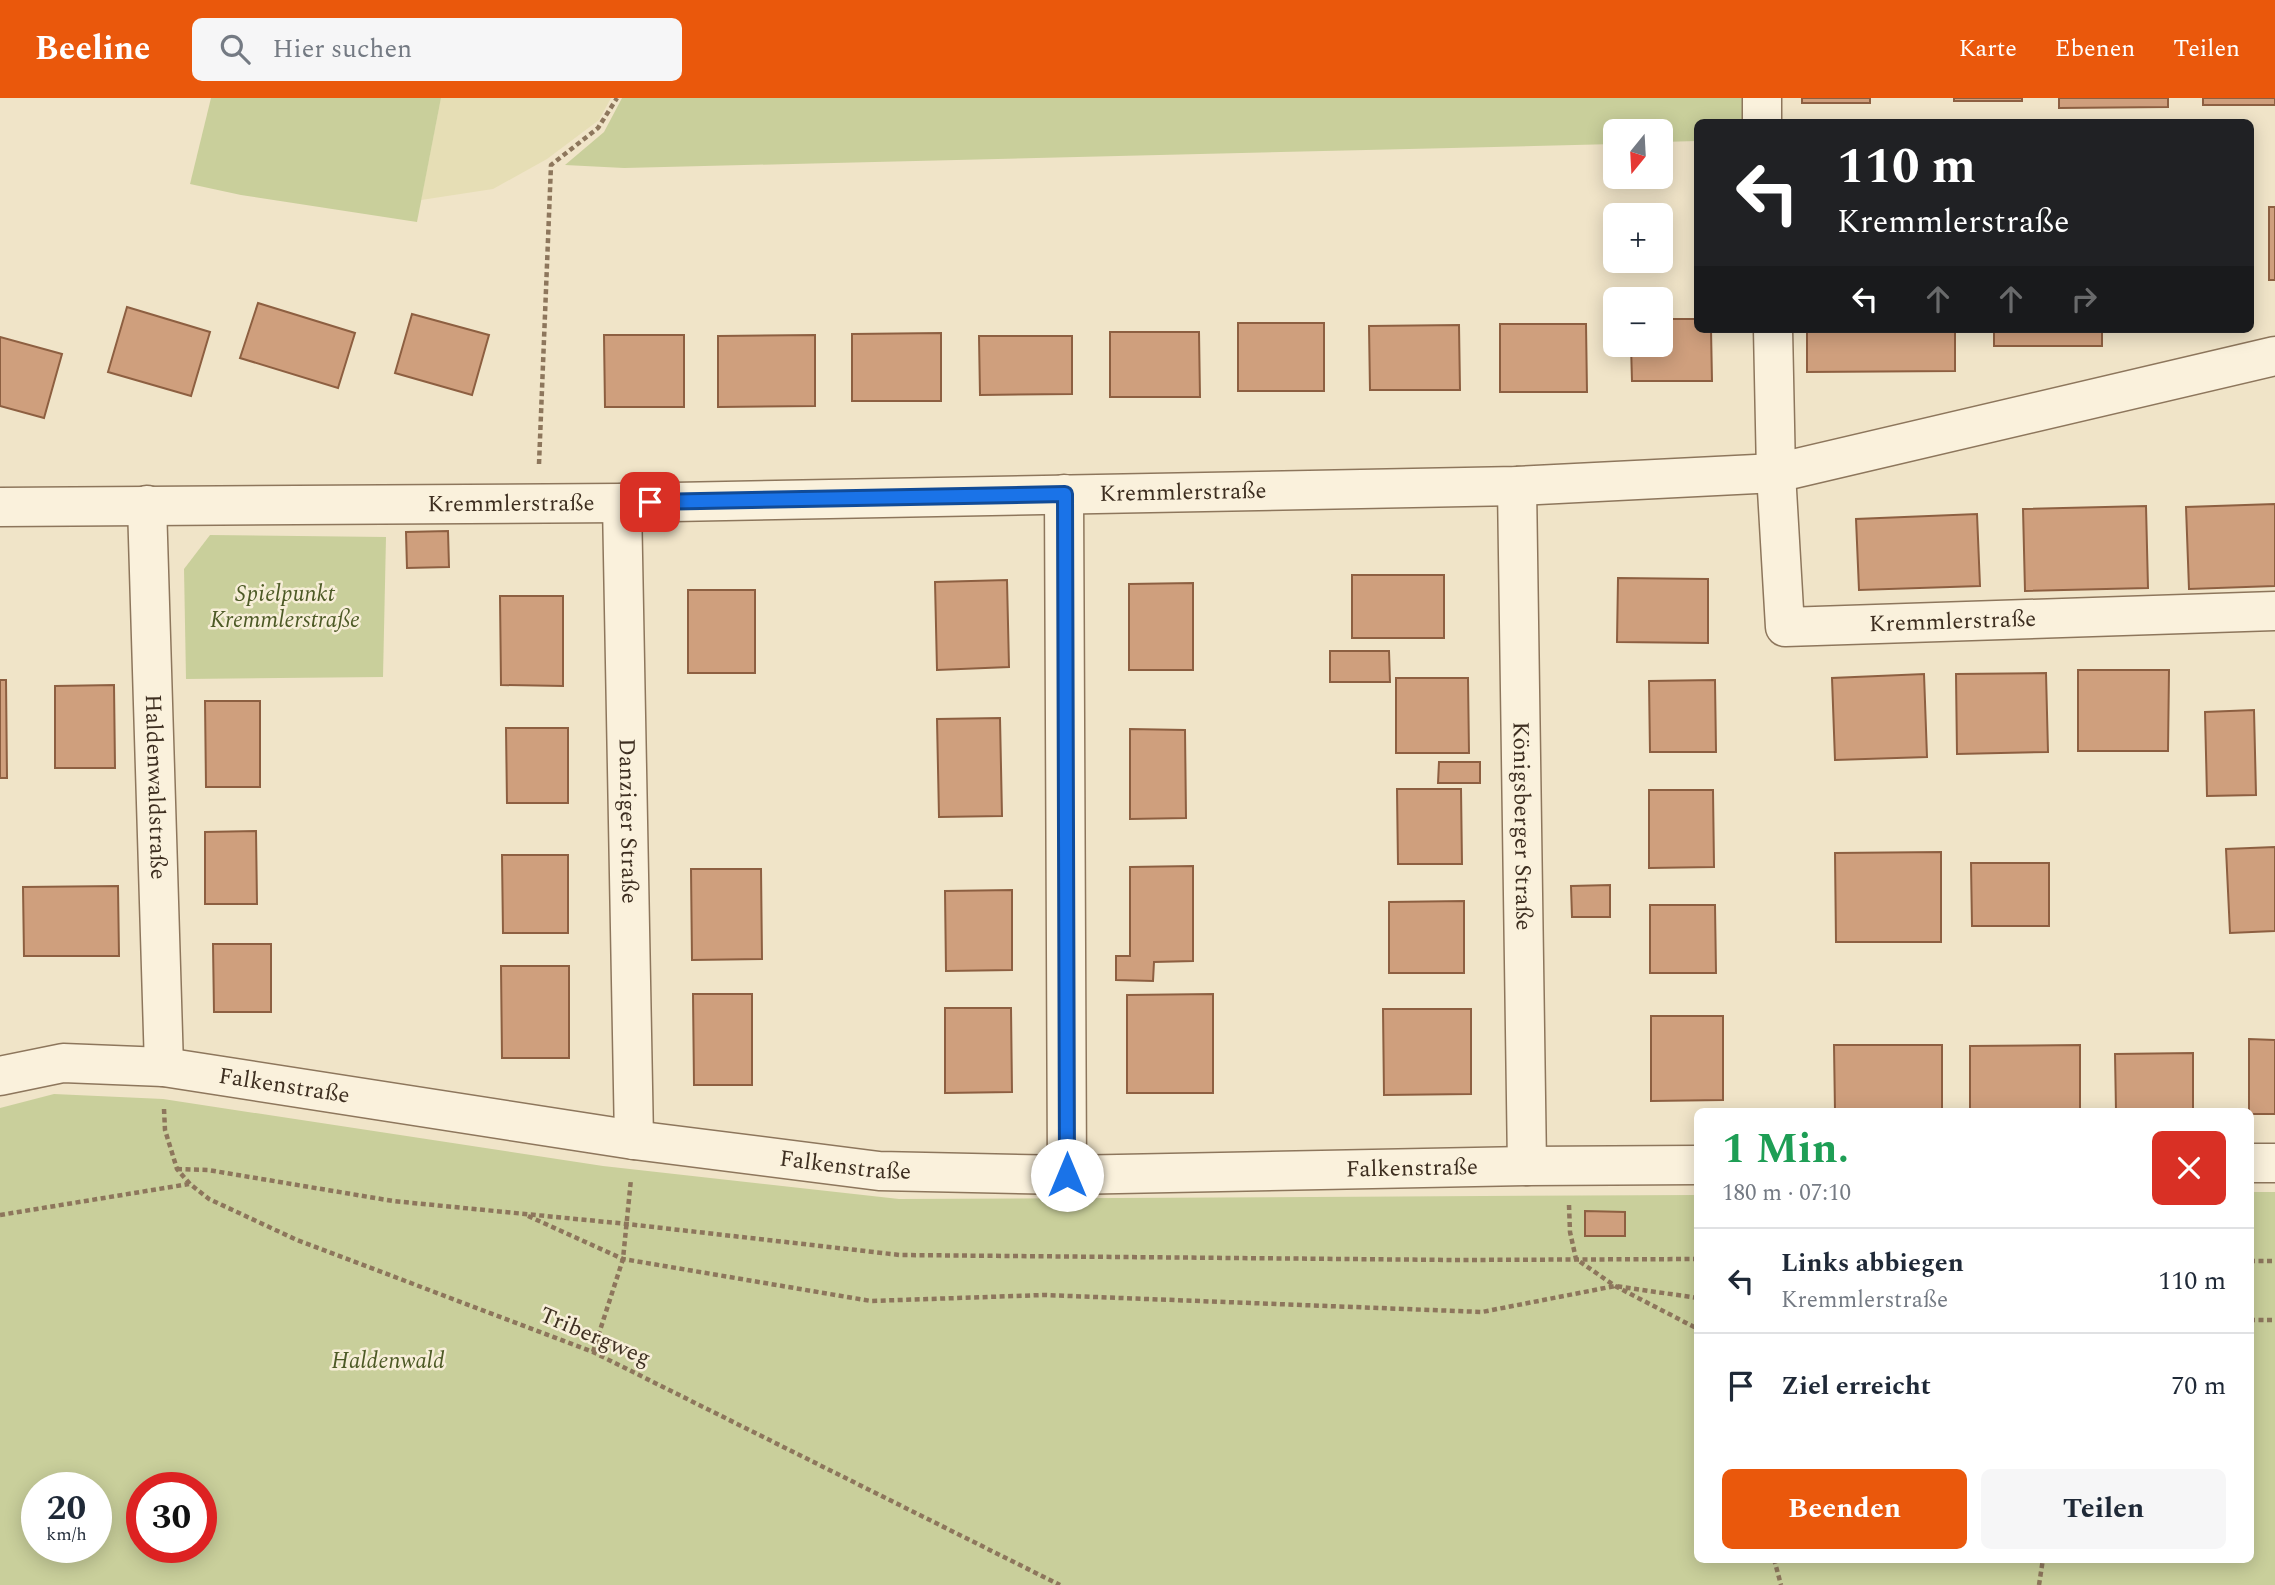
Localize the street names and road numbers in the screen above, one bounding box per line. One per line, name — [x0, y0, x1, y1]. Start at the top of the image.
street label: Kremmlerstraße — [1099, 473, 1267, 511]
street label: Kremmlerstraße — [427, 486, 595, 522]
street label: Kremmlerstraße — [1868, 601, 2037, 642]
street label: Haldenwaldstraße — [135, 694, 176, 880]
street label: Königsberger Straße — [1503, 721, 1541, 931]
street label: Danziger Straße — [609, 738, 647, 904]
street label: Falkenstraße — [216, 1058, 352, 1113]
street label: Falkenstraße — [777, 1141, 911, 1189]
street label: Falkenstraße — [1345, 1149, 1478, 1187]
street label: Tribergweg — [534, 1298, 656, 1376]

